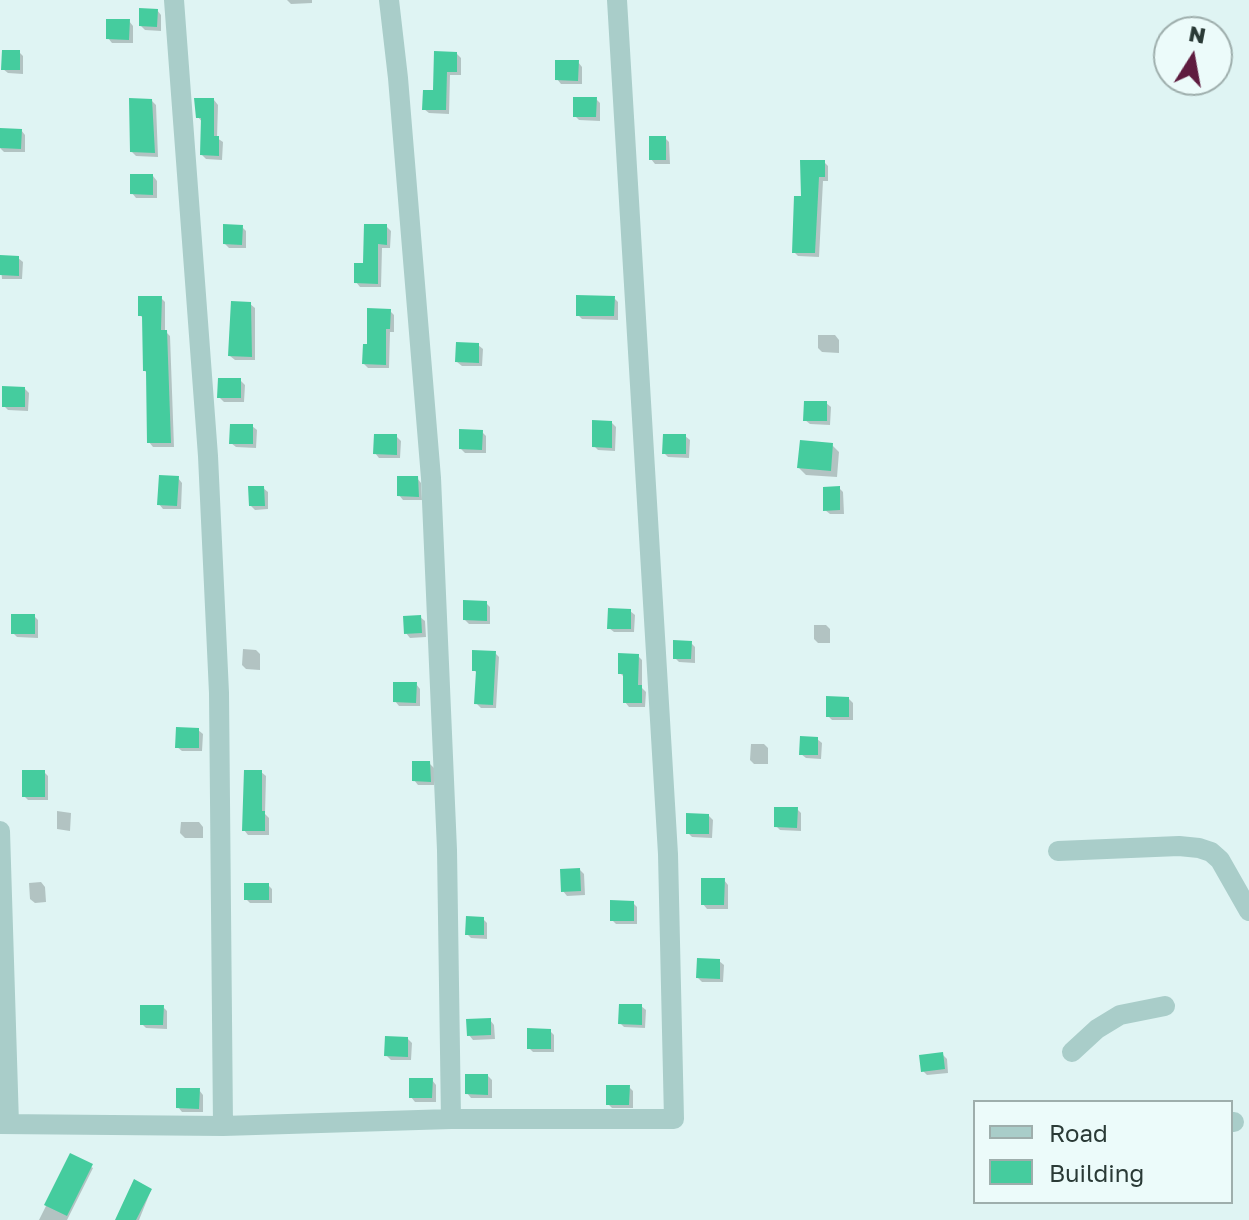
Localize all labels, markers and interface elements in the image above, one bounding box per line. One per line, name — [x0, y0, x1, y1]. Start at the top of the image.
north arrow — [1153, 16, 1233, 96]
text: N — [1186, 19, 1208, 49]
legend — [973, 1100, 1233, 1204]
text: Road — [1049, 1118, 1108, 1147]
text: Building — [1049, 1158, 1144, 1187]

